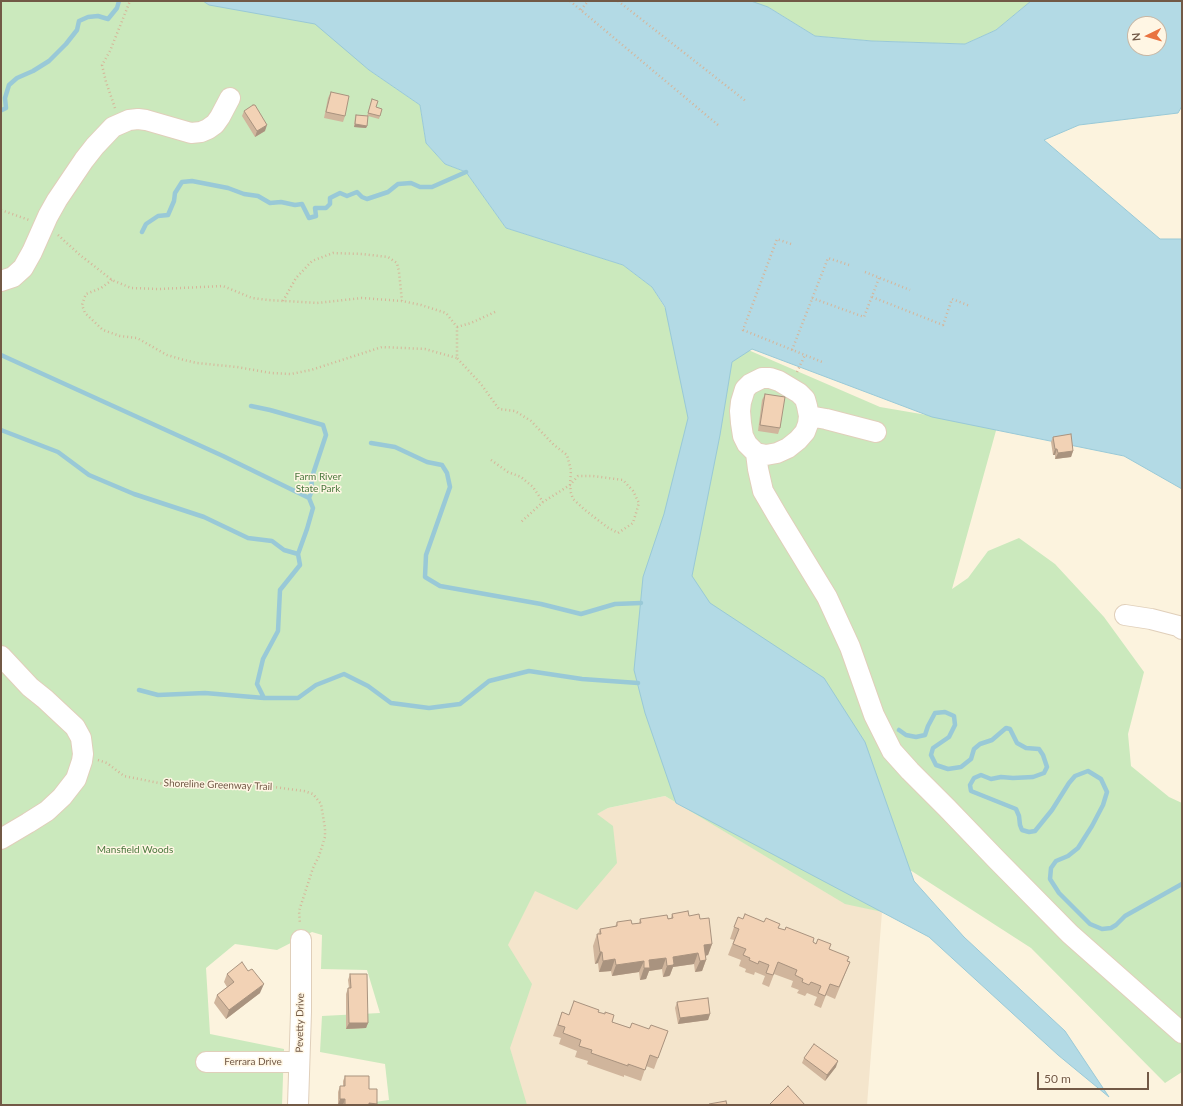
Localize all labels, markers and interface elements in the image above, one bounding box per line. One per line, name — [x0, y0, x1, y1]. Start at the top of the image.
north arrow — [1127, 16, 1167, 56]
text: N — [1129, 32, 1142, 42]
park label: Farm River State Park — [295, 471, 341, 494]
street label: Shoreline Greenway Trail — [163, 777, 273, 793]
park label: Mansfield Woods — [97, 844, 173, 856]
street label: Pevetty Drive — [293, 993, 307, 1053]
street label: Ferrara Drive — [224, 1056, 282, 1068]
scale bar — [1039, 1064, 1151, 1090]
text: 50 m — [1044, 1071, 1071, 1086]

